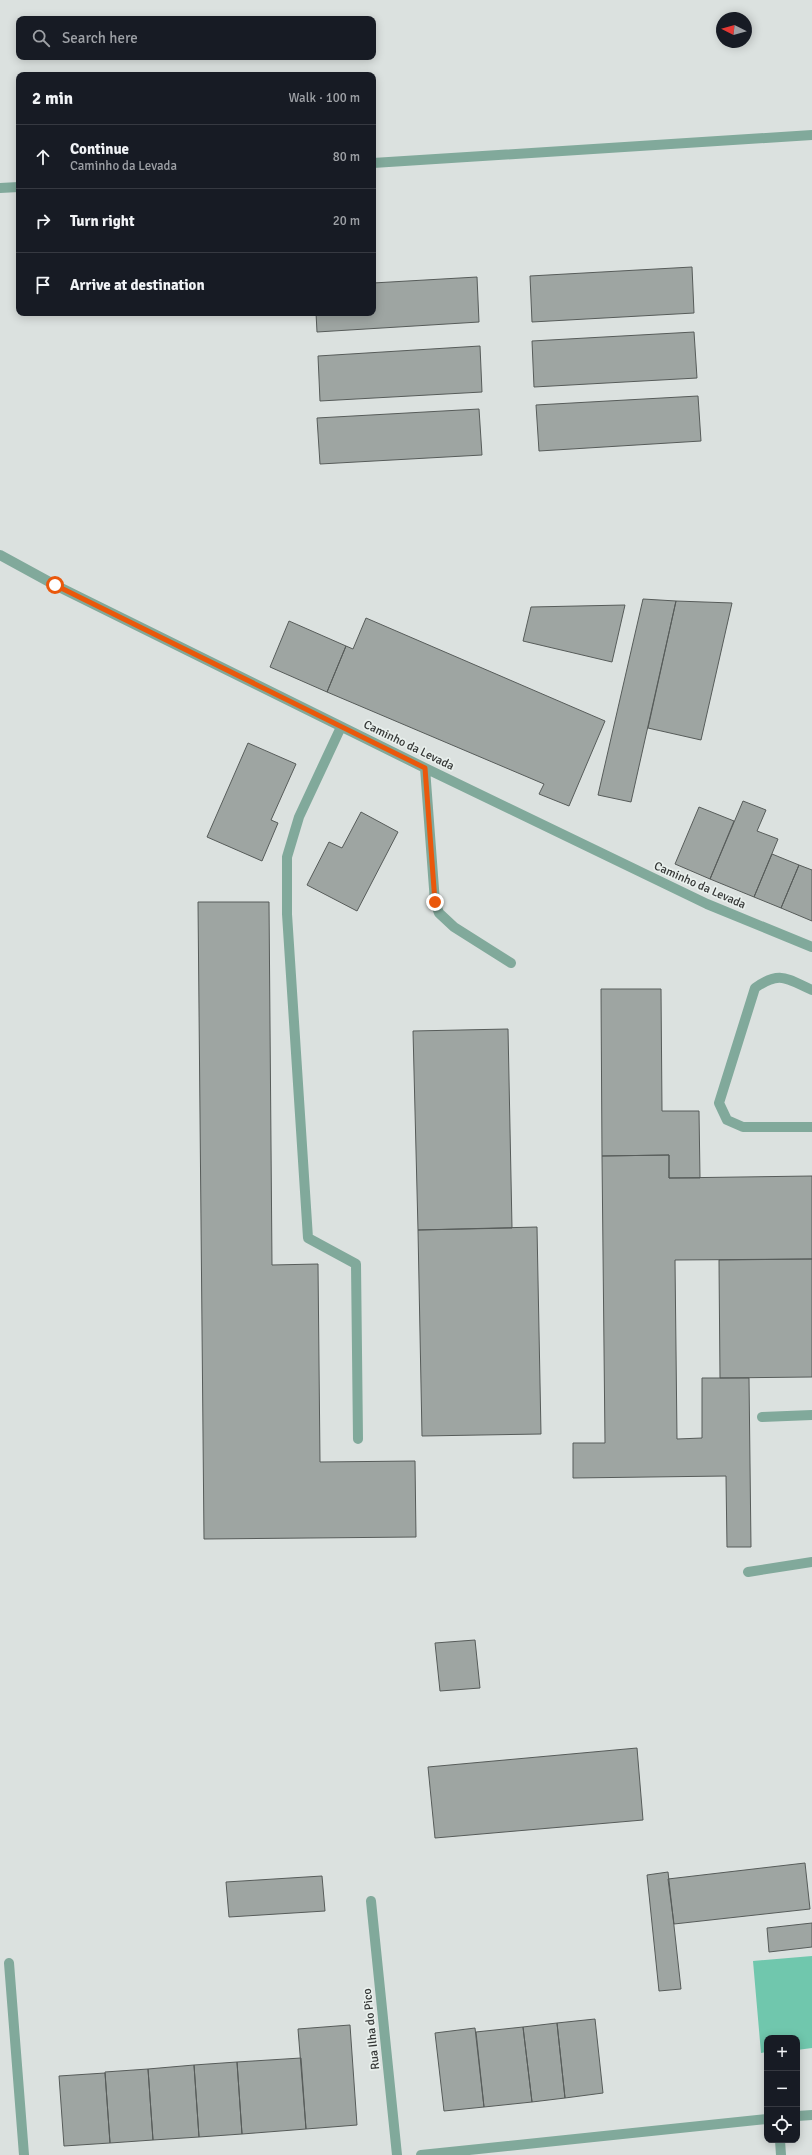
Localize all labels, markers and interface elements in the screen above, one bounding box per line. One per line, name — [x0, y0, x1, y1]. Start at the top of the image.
north arrow — [716, 12, 752, 48]
search box — [16, 16, 376, 60]
icon: search — [30, 27, 52, 49]
text: Search here — [62, 29, 138, 47]
text: 2 min — [32, 88, 73, 109]
text: Walk · 100 m — [289, 90, 360, 106]
text: Continue — [70, 140, 129, 158]
icon: ahead — [32, 146, 54, 168]
text: 80 m — [333, 149, 360, 165]
text: Caminho da Levada — [70, 158, 177, 174]
icon: right — [32, 210, 54, 232]
text: Turn right — [70, 212, 135, 230]
text: 20 m — [333, 213, 360, 229]
icon: arrive — [32, 274, 54, 296]
text: Arrive at destination — [70, 276, 205, 294]
route start — [46, 576, 64, 594]
street label: Caminho da Levada — [361, 717, 456, 774]
street label: Caminho da Levada — [652, 859, 748, 912]
route end — [426, 893, 444, 911]
street label: Rua Ilha do Pico — [360, 1988, 383, 2070]
map controls — [764, 2035, 800, 2143]
button: + — [764, 2035, 800, 2071]
button: − — [764, 2071, 800, 2107]
button: locate — [764, 2107, 800, 2143]

